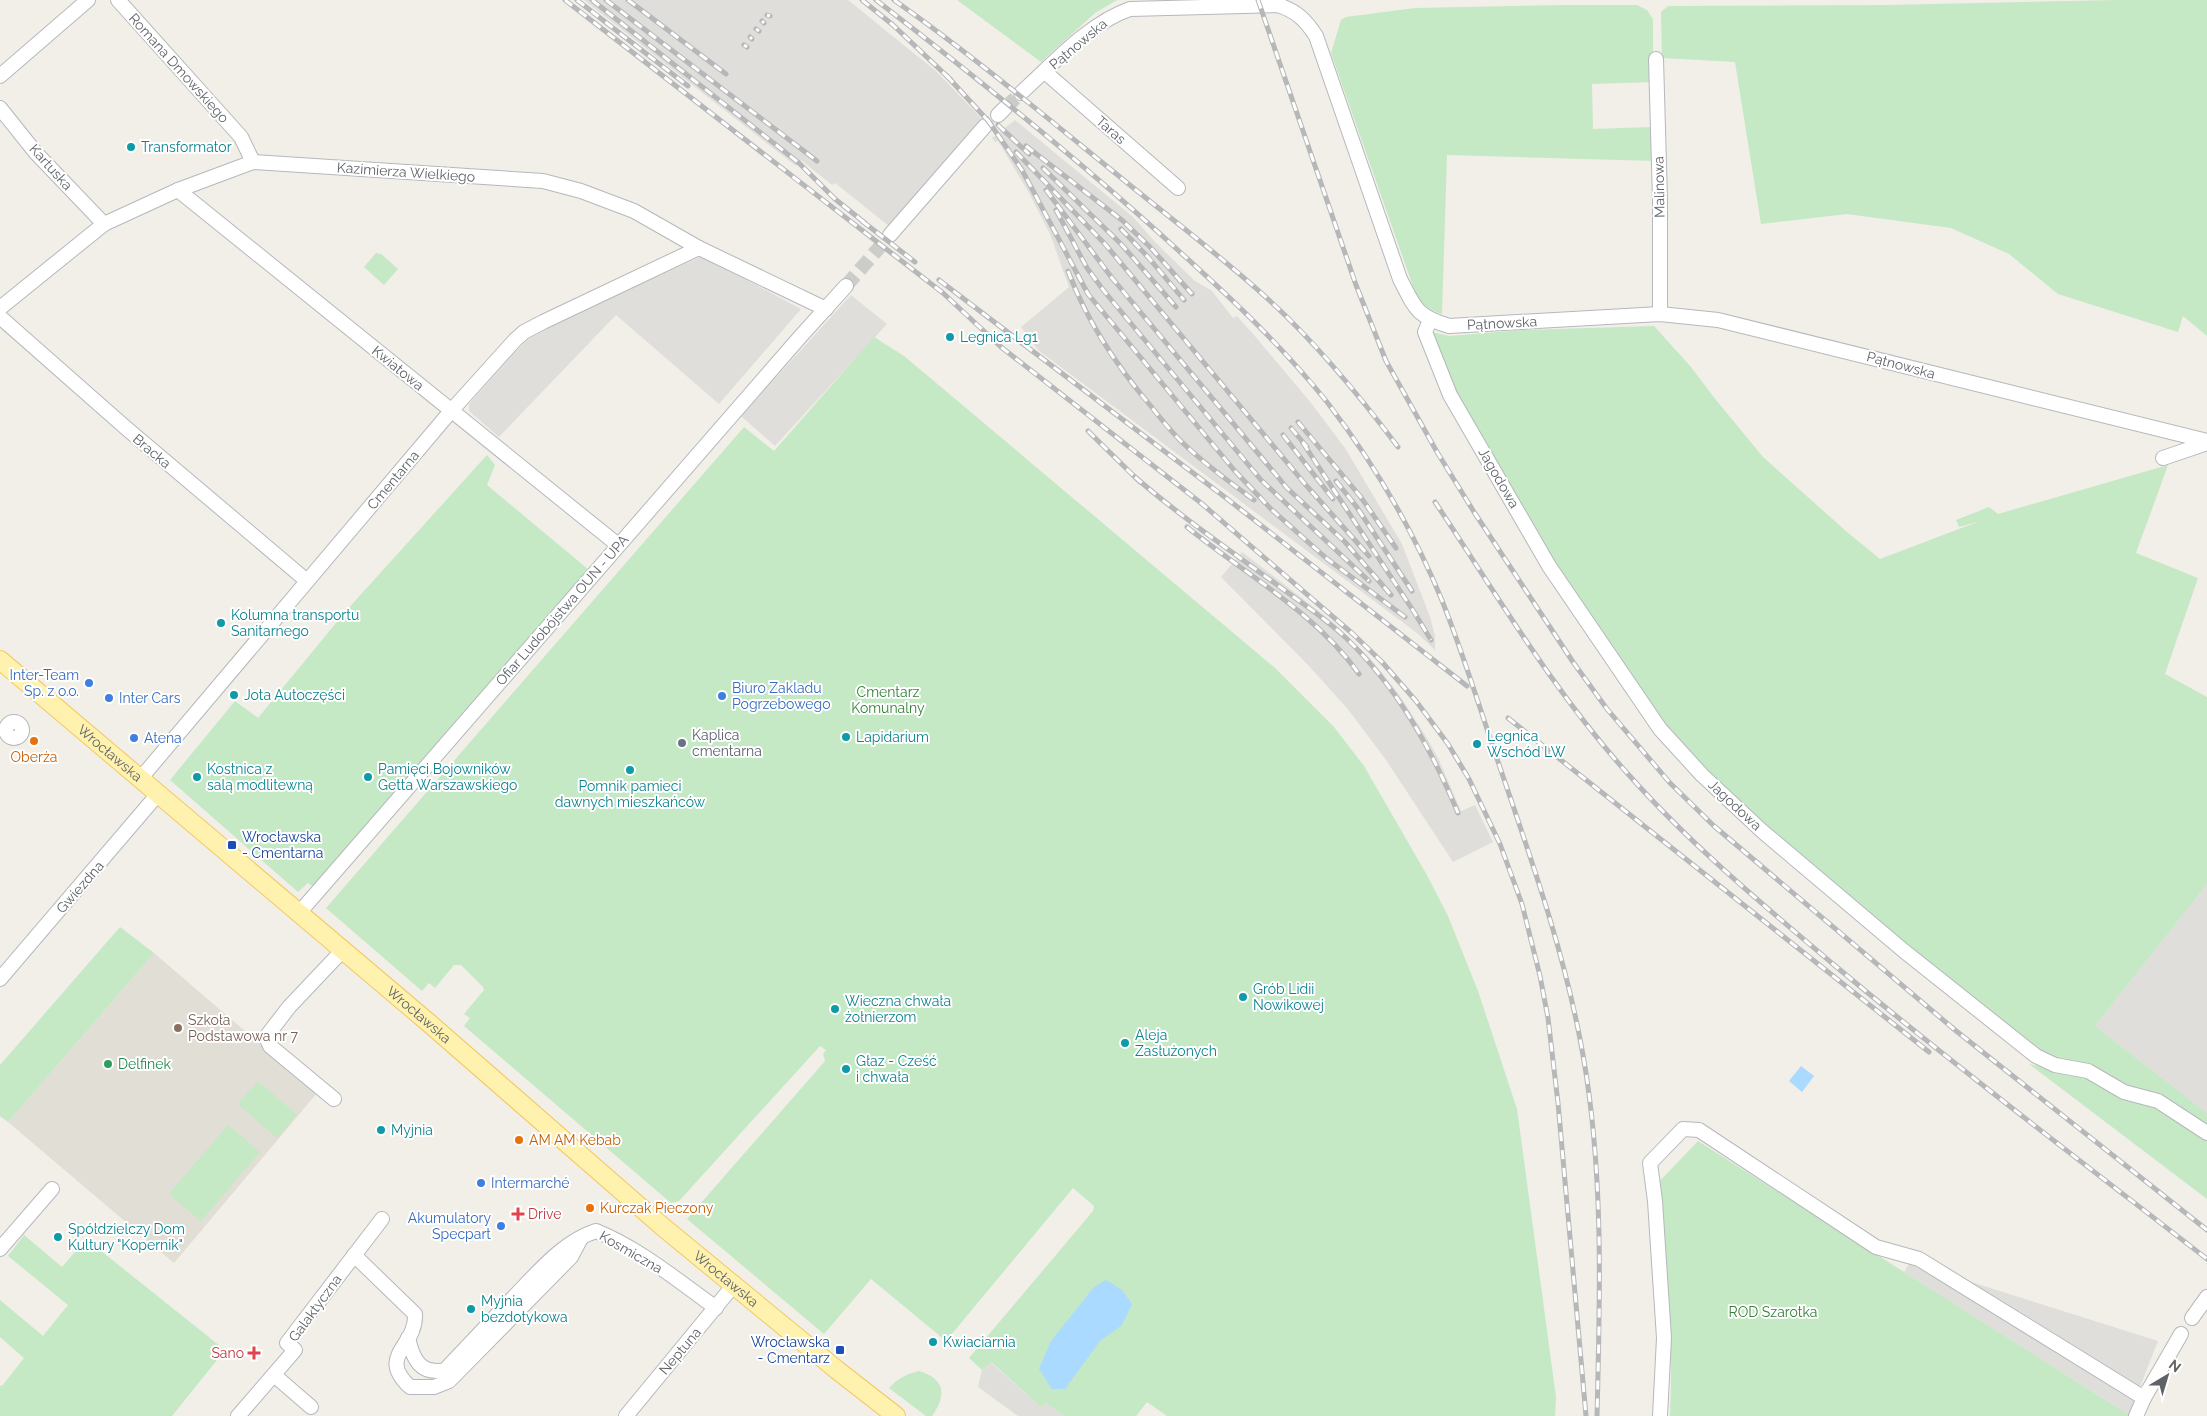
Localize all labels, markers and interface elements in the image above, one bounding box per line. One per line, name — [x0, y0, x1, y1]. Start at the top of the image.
street label: Romana Dmowskiego — [126, 10, 232, 126]
street label: Pątnowska — [1046, 15, 1110, 73]
street label: Taras — [1093, 113, 1129, 147]
place label: Transformator — [141, 139, 232, 155]
street label: Kartuska — [26, 141, 76, 193]
marker: Transformator — [125, 141, 137, 153]
street label: Malinowa — [1650, 156, 1668, 218]
street label: Kazimierza Wielkiego — [336, 159, 476, 185]
street label: Pątnowska — [1467, 313, 1537, 333]
place label: Legnica Lg1 — [960, 329, 1038, 345]
marker: Legnica Lg1 — [944, 331, 956, 343]
street label: Kwiatowa — [369, 342, 427, 394]
street label: Pątnowska — [1865, 348, 1937, 382]
street label: Bracka — [130, 431, 174, 471]
street label: Jagodowa — [1475, 445, 1523, 511]
street label: Cmentarna — [364, 447, 422, 513]
street label: Ofiar Ludobójstwa OUN - UPA — [492, 531, 632, 688]
place label: Kolumna transportu Sanitarnego — [231, 607, 359, 639]
marker: Kolumna transportu Sanitarnego — [215, 617, 227, 629]
place label: Inter-Team Sp. z o.o. — [10, 667, 79, 699]
marker: Inter-Team Sp. z o.o. — [83, 677, 95, 689]
place label: Biuro Zakladu Pogrzebowego — [732, 680, 830, 712]
park label: Cmentarz Komunalny — [851, 684, 925, 716]
place label: Jota Autoczęści — [244, 687, 345, 703]
marker: Jota Autoczęści — [228, 689, 240, 701]
place label: Inter Cars — [119, 690, 181, 706]
marker: Biuro Zakladu Pogrzebowego — [716, 690, 728, 702]
marker: Inter Cars — [103, 692, 115, 704]
street label: Wrocławska — [74, 721, 145, 785]
place label: Kaplica cmentarna — [692, 727, 762, 759]
place label: Legnica Wschód LW — [1487, 728, 1566, 760]
place label: Lapidarium — [856, 729, 929, 745]
place label: Atena — [144, 730, 182, 746]
marker: Lapidarium — [840, 731, 852, 743]
marker: Atena — [128, 732, 140, 744]
marker: Oberża — [28, 735, 40, 747]
marker: Kaplica cmentarna — [676, 737, 688, 749]
marker: Legnica Wschód LW — [1471, 738, 1483, 750]
place label: Oberża — [11, 749, 57, 765]
place label: Kostnica z salą modlitewną — [207, 761, 313, 793]
place label: Pamięci Bojowników Getta Warszawskiego — [378, 761, 517, 793]
marker: Pomnik pamieci dawnych mieszkańców — [624, 764, 636, 776]
marker: Kostnica z salą modlitewną — [191, 771, 203, 783]
marker: Pamięci Bojowników Getta Warszawskiego — [362, 771, 374, 783]
street label: Jagodowa — [1705, 776, 1765, 834]
place label: Pomnik pamieci dawnych mieszkańców — [555, 778, 706, 810]
place label: Wrocławska - Cmentarna — [242, 829, 323, 861]
marker: Wrocławska - Cmentarna — [226, 839, 238, 851]
street label: Gwiezdna — [53, 858, 107, 916]
place label: Grób Lidii Nowikowej — [1253, 981, 1324, 1013]
street label: Wrocławska — [384, 983, 454, 1047]
marker: Grób Lidii Nowikowej — [1237, 991, 1249, 1003]
place label: Wieczna chwała żołnierzom — [845, 993, 951, 1025]
marker: Wieczna chwała żołnierzom — [829, 1003, 841, 1015]
place label: Szkoła Podstawowa nr 7 — [188, 1012, 298, 1044]
marker: Szkoła Podstawowa nr 7 — [172, 1022, 184, 1034]
place label: Aleja Zasłużonych — [1135, 1027, 1217, 1059]
marker: Aleja Zasłużonych — [1119, 1037, 1131, 1049]
place label: Głaz - Cześć i chwała — [856, 1053, 937, 1085]
place label: Delfinek — [118, 1056, 171, 1072]
marker: Delfinek — [102, 1058, 114, 1070]
marker: Głaz - Cześć i chwała — [840, 1063, 852, 1075]
place label: Myjnia — [391, 1122, 433, 1138]
marker: Myjnia — [375, 1124, 387, 1136]
place label: AM AM Kebab — [529, 1132, 621, 1148]
marker: AM AM Kebab — [513, 1134, 525, 1146]
place label: Intermarché — [491, 1175, 570, 1191]
marker: Intermarché — [475, 1177, 487, 1189]
place label: Kurczak Pieczony — [600, 1200, 714, 1216]
marker: Kurczak Pieczony — [584, 1202, 596, 1214]
place label: Drive — [528, 1206, 561, 1222]
marker: Drive — [512, 1208, 524, 1220]
place label: Akumulatory Specpart — [408, 1210, 491, 1242]
marker: Akumulatory Specpart — [495, 1220, 507, 1232]
place label: Spółdzielczy Dom Kultury "Kopernik" — [68, 1221, 185, 1253]
street label: Kosmiczna — [597, 1228, 665, 1276]
marker: Spółdzielczy Dom Kultury "Kopernik" — [52, 1231, 64, 1243]
street label: Wrocławska — [690, 1247, 762, 1310]
street label: Galaktyczna — [285, 1271, 345, 1345]
place label: Myjnia bezdotykowa — [481, 1293, 568, 1325]
marker: Myjnia bezdotykowa — [465, 1303, 477, 1315]
park label: ROD Szarotka — [1729, 1304, 1817, 1320]
street label: Neptuna — [656, 1324, 704, 1378]
place label: Wrocławska - Cmentarz — [751, 1334, 830, 1366]
place label: Kwiaciarnia — [943, 1334, 1016, 1350]
marker: Kwiaciarnia — [927, 1336, 939, 1348]
marker: Wrocławska - Cmentarz — [834, 1344, 846, 1356]
place label: Sano — [211, 1345, 244, 1361]
marker: Sano — [248, 1347, 260, 1359]
north arrow — [2142, 1351, 2192, 1401]
text: N — [2166, 1356, 2184, 1375]

